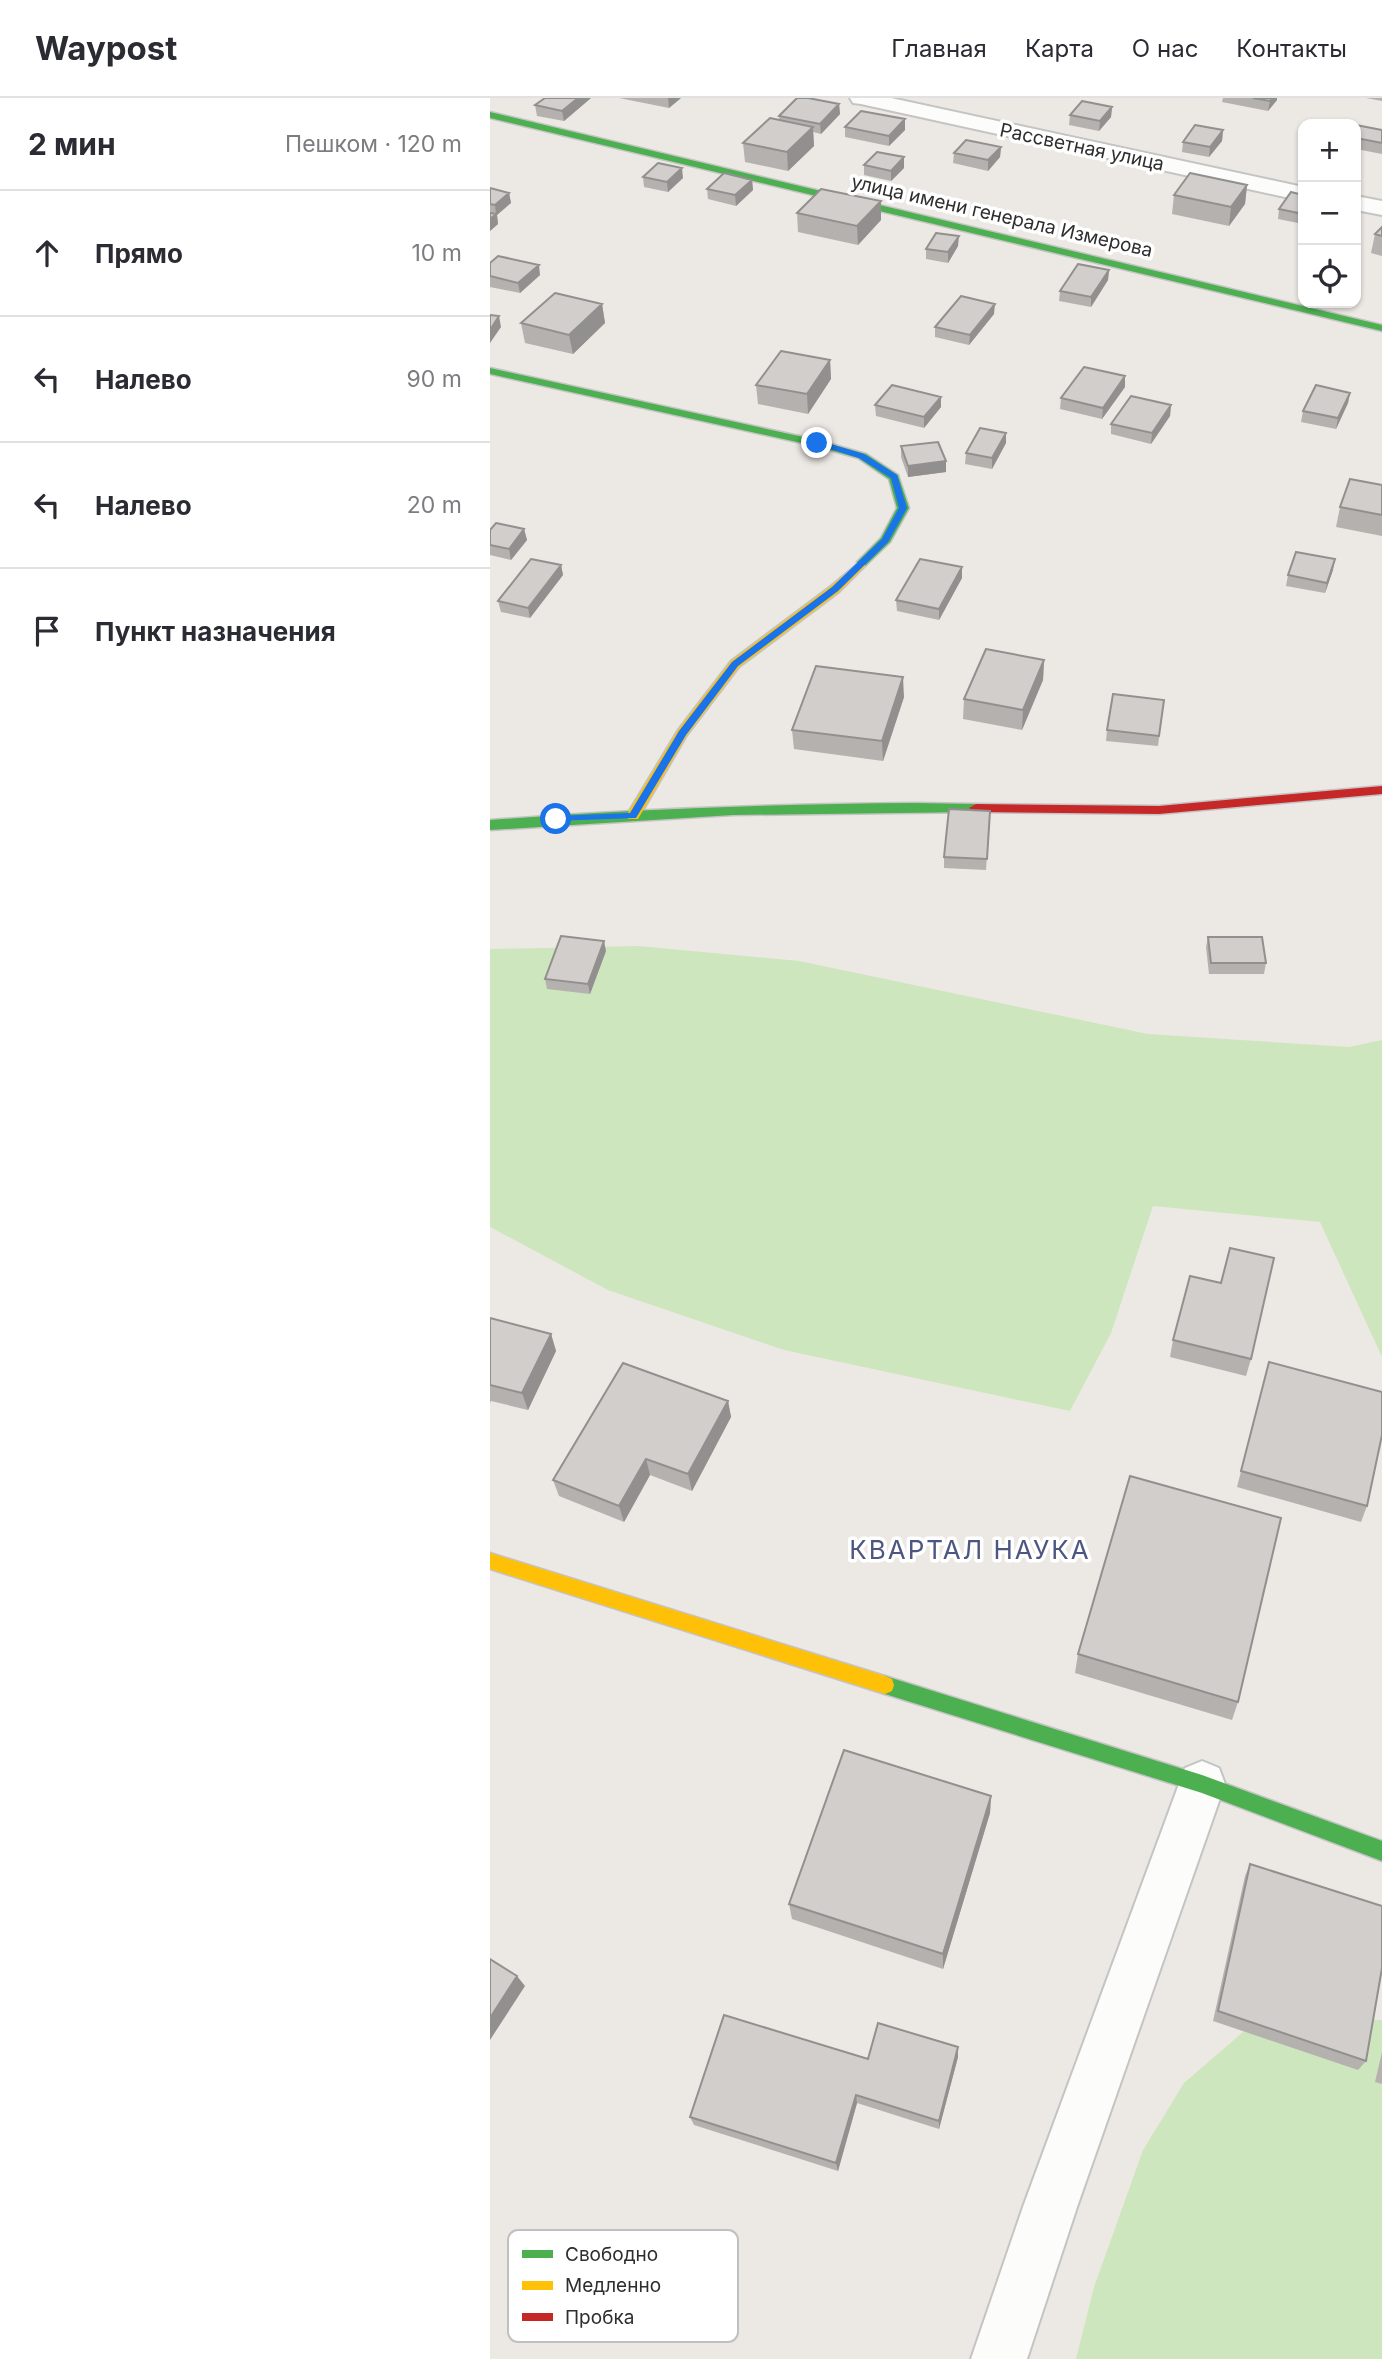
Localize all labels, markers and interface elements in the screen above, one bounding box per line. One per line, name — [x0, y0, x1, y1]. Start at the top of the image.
text: Waypost — [35, 28, 177, 68]
text: Главная — [891, 34, 987, 63]
text: Карта — [1025, 34, 1094, 63]
text: О нас — [1132, 34, 1198, 63]
text: Контакты — [1236, 34, 1347, 63]
street label: Рассветная улица — [998, 118, 1166, 176]
map controls — [1298, 119, 1361, 308]
button: + — [1298, 119, 1361, 182]
text: 2 мин — [28, 126, 116, 162]
text: Пешком · 120 m — [285, 130, 462, 158]
street label: улица имени генерала Измерова — [849, 170, 1155, 262]
button: − — [1298, 182, 1361, 245]
icon: ahead — [28, 234, 66, 272]
text: Прямо — [95, 238, 183, 269]
text: 10 m — [412, 239, 462, 267]
button: locate — [1298, 245, 1361, 308]
icon: left — [28, 360, 66, 398]
text: Налево — [95, 364, 192, 395]
text: 90 m — [407, 365, 462, 393]
route end — [801, 427, 832, 458]
icon: left — [28, 486, 66, 524]
text: Налево — [95, 490, 192, 521]
text: 20 m — [407, 491, 462, 519]
icon: arrive — [28, 612, 66, 650]
text: Пункт назначения — [95, 616, 336, 647]
route start — [540, 803, 571, 834]
district label: КВАРТАЛ НАУКА — [849, 1534, 1091, 1565]
legend — [508, 2230, 738, 2342]
text: Свободно — [565, 2243, 658, 2266]
text: Медленно — [565, 2274, 661, 2297]
text: Пробка — [565, 2306, 634, 2329]

